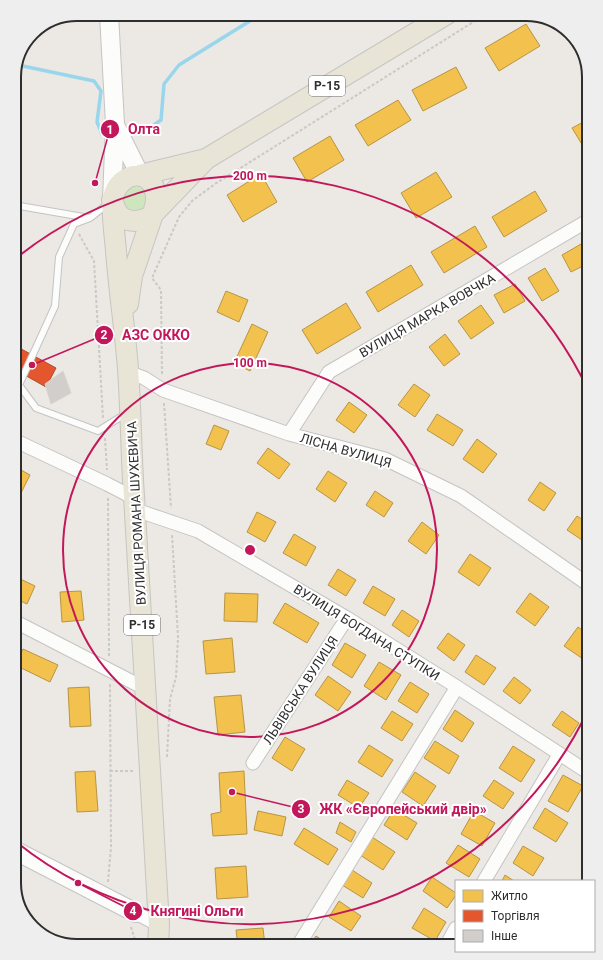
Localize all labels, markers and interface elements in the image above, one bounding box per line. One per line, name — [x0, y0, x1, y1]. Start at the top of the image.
road number: Р-15 — [309, 76, 345, 96]
callout: Олта — [100, 116, 168, 142]
text: Олта — [128, 121, 161, 137]
text: 1 — [107, 123, 113, 137]
text: 200 m — [233, 169, 267, 183]
street label: ВУЛИЦЯ МАРКА ВОВЧКА — [357, 270, 498, 361]
callout: АЗС ОККО — [94, 322, 198, 348]
text: АЗС ОККО — [122, 327, 190, 343]
text: 2 — [101, 328, 108, 342]
text: 100 m — [233, 356, 267, 370]
street label: ВУЛИЦЯ РОМАНА ШУХЕВИЧА — [124, 420, 149, 605]
street label: ЛІСНА ВУЛИЦЯ — [298, 430, 393, 471]
centre of rings — [243, 543, 257, 557]
street label: ВУЛИЦЯ БОГДАНА СТУПКИ — [291, 581, 442, 684]
road number: Р-15 — [124, 615, 160, 635]
street label: ЛЬВІВСЬКА ВУЛИЦЯ — [260, 633, 341, 747]
callout: ЖК «Європейський двір» — [291, 796, 495, 822]
text: ЖК «Європейський двір» — [319, 801, 487, 817]
text: 3 — [298, 802, 305, 816]
legend — [455, 880, 595, 952]
text: Житло — [491, 889, 528, 903]
callout: Княгині Ольги — [123, 898, 251, 924]
text: Княгині Ольги — [151, 903, 244, 919]
text: 4 — [130, 904, 137, 918]
text: Торгівля — [491, 909, 540, 923]
text: Інше — [491, 929, 517, 943]

